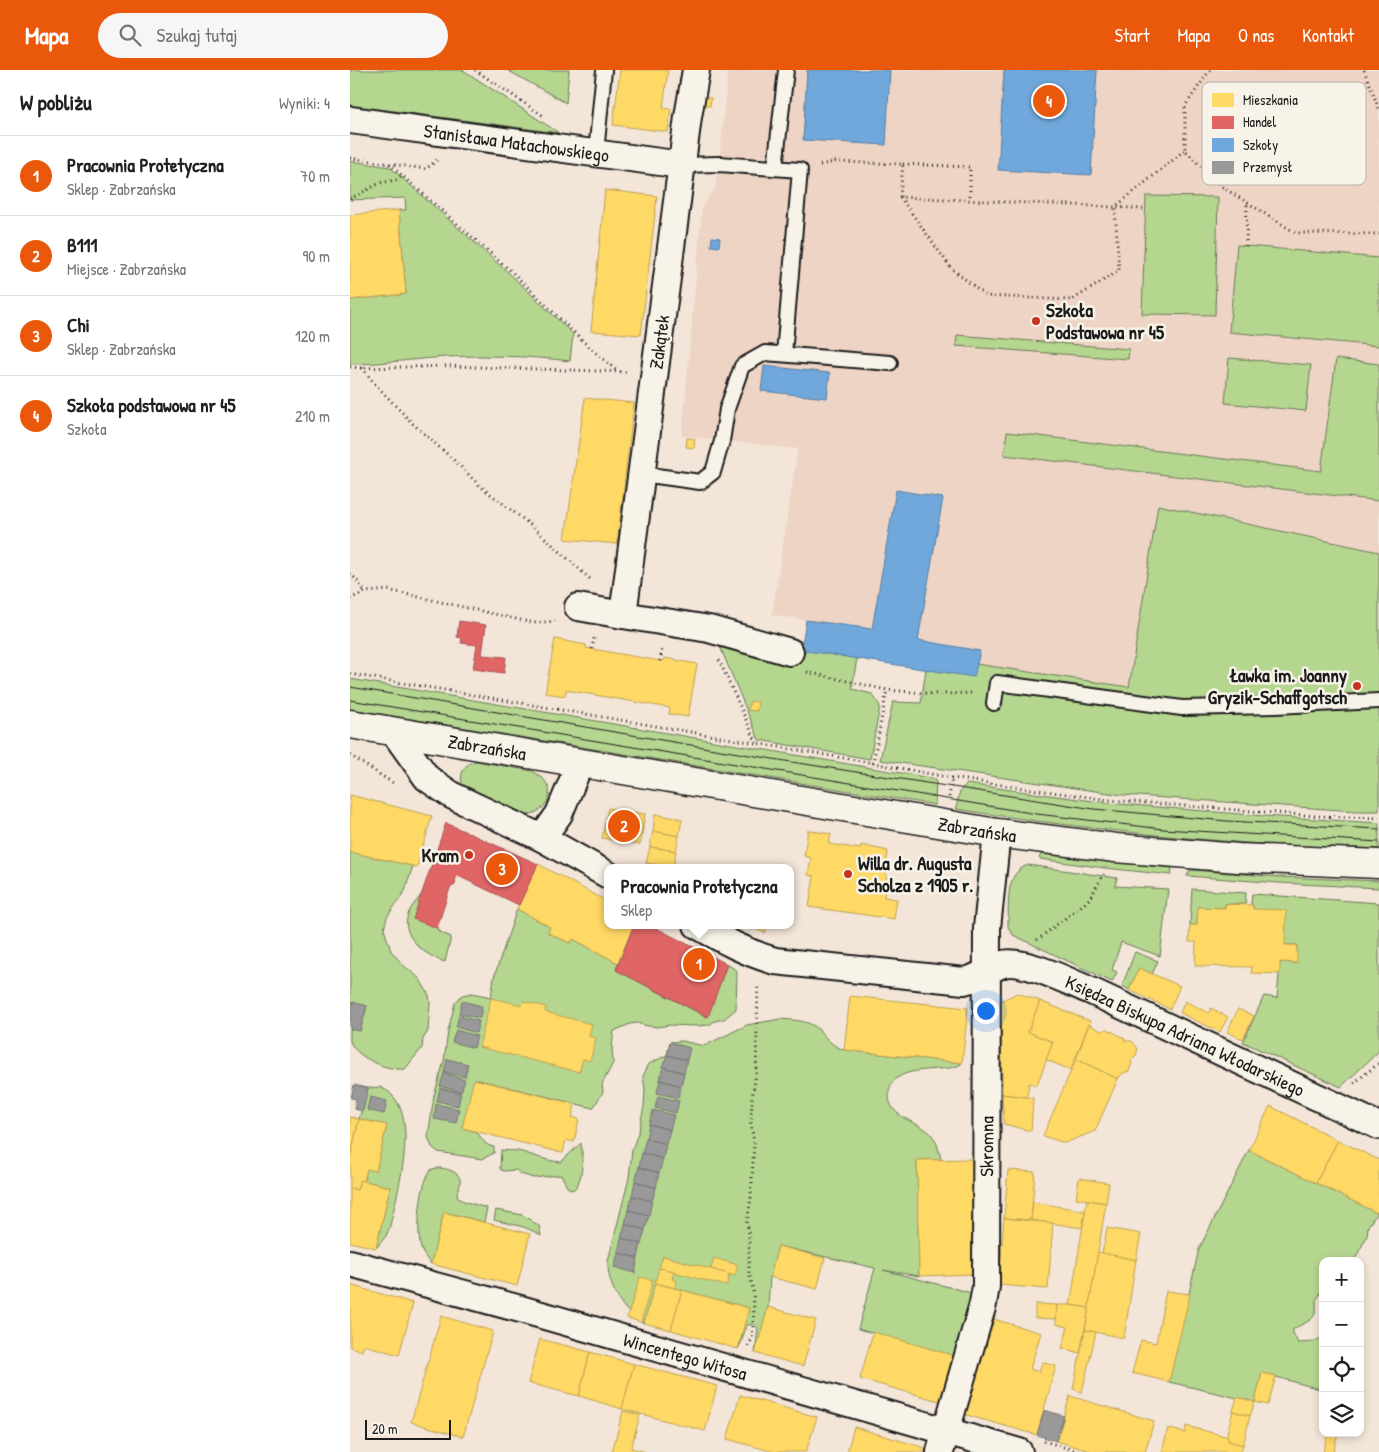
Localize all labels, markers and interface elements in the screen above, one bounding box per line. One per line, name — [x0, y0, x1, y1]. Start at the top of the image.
search box — [98, 13, 448, 58]
text: Mapa — [25, 19, 68, 51]
icon: search — [116, 21, 144, 49]
text: Szukaj tutaj — [156, 22, 238, 48]
text: Start — [1115, 23, 1149, 48]
text: Mapa — [1177, 23, 1210, 48]
text: O nas — [1238, 23, 1274, 48]
text: Kontakt — [1302, 23, 1354, 48]
pin: 4 — [1033, 82, 1065, 120]
legend — [1202, 82, 1366, 185]
text: W pobliżu — [20, 88, 92, 117]
text: Mieszkania — [1243, 90, 1298, 109]
text: Wyniki: 4 — [279, 92, 330, 114]
text: Handel — [1243, 112, 1276, 131]
street label: Stanisława Małachowskiego — [422, 117, 611, 168]
text: Szkoły — [1243, 135, 1278, 155]
text: Pracownia Protetyczna — [67, 152, 224, 178]
text: Przemysł — [1243, 157, 1293, 177]
text: 1 — [33, 165, 39, 187]
text: 70 m — [300, 165, 330, 187]
text: Sklep · Zabrzańska — [67, 178, 176, 200]
text: B111 — [67, 232, 97, 258]
text: 2 — [32, 245, 40, 267]
text: 90 m — [302, 245, 330, 267]
text: Miejsce · Zabrzańska — [67, 258, 186, 280]
place label: Szkoła Podstawowa nr 45 — [1046, 297, 1165, 345]
text: Chi — [67, 312, 90, 338]
street label: Zakątek — [642, 313, 676, 371]
marker: Szkoła Podstawowa nr 45 — [1030, 315, 1042, 327]
text: 3 — [32, 325, 40, 347]
text: 120 m — [295, 325, 330, 347]
text: Sklep · Zabrzańska — [67, 338, 176, 360]
text: Szkoła podstawowa nr 45 — [67, 392, 235, 418]
text: 4 — [33, 405, 39, 427]
text: 210 m — [295, 405, 330, 427]
text: Szkoła — [67, 418, 107, 440]
place label: Ławka im. Joanny Gryzik-Schaffgotsch — [1208, 662, 1347, 711]
marker: Ławka im. Joanny Gryzik-Schaffgotsch — [1351, 680, 1363, 692]
street label: Zabrzańska — [446, 728, 529, 767]
pin: 2 — [608, 807, 640, 845]
street label: Zabrzańska — [936, 810, 1018, 848]
place label: Kram — [421, 842, 459, 868]
marker: Kram — [463, 849, 475, 861]
pin: 3 — [486, 850, 518, 888]
place label: Willa dr. Augusta Scholza z 1905 r. — [858, 850, 973, 898]
popup — [604, 864, 794, 929]
marker: Willa dr. Augusta Scholza z 1905 r. — [842, 868, 854, 880]
text: Pracownia Protetyczna — [621, 873, 777, 899]
text: Sklep — [621, 899, 652, 921]
pin: 1 — [683, 945, 715, 983]
street label: Księdza Biskupa Adriana Włodarskiego — [1061, 968, 1309, 1103]
your location — [973, 998, 999, 1024]
street label: Skromna — [973, 1115, 999, 1177]
map controls — [1319, 1257, 1364, 1437]
button: + — [1319, 1257, 1364, 1302]
button: − — [1319, 1302, 1364, 1347]
street label: Wincentego Witosa — [620, 1326, 751, 1387]
button: locate — [1319, 1347, 1364, 1392]
button: layers — [1319, 1392, 1364, 1437]
scale bar — [365, 1417, 451, 1440]
text: 20 m — [372, 1419, 398, 1438]

